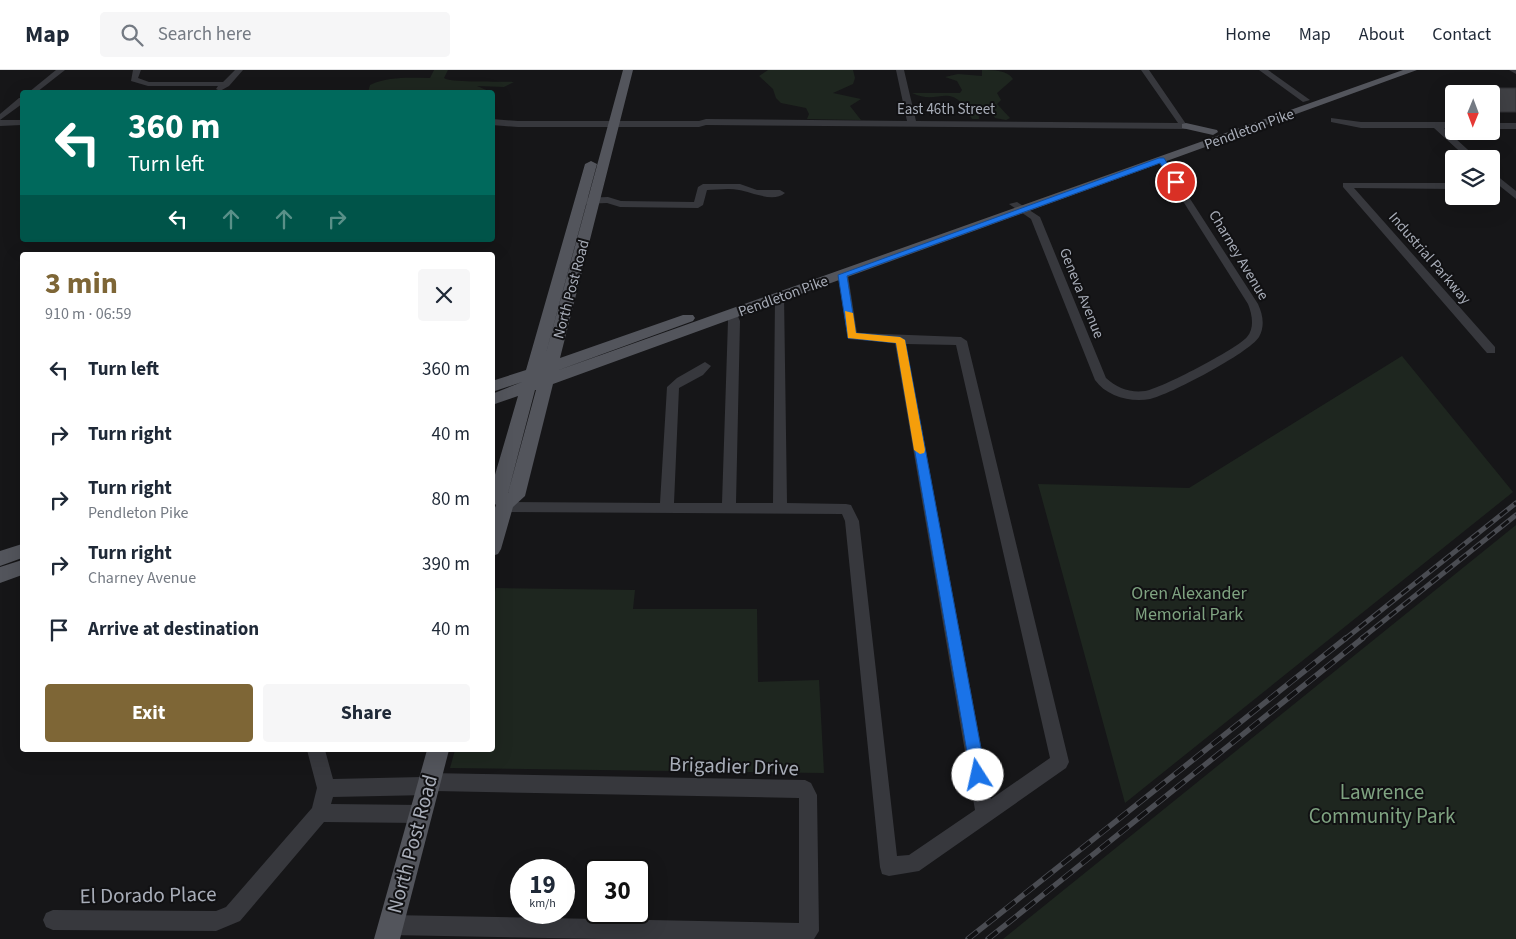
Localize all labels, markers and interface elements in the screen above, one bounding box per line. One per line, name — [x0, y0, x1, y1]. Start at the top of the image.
search box — [100, 12, 450, 57]
text: Map — [25, 17, 70, 52]
icon: search — [118, 21, 146, 49]
text: Search here — [158, 21, 251, 48]
text: Home — [1225, 22, 1271, 47]
text: Map — [1299, 22, 1331, 47]
text: About — [1359, 22, 1404, 47]
text: Contact — [1432, 22, 1491, 47]
north arrow — [1445, 85, 1500, 140]
map controls — [1445, 85, 1500, 205]
street label: East 46th Street — [897, 99, 995, 120]
text: 360 m — [128, 102, 220, 152]
street label: Pendleton Pike — [1201, 103, 1297, 155]
icon: left — [45, 110, 110, 175]
text: Turn left — [128, 148, 204, 180]
button: layers — [1445, 150, 1500, 205]
pin — [1155, 161, 1197, 203]
icon: arrive — [1162, 168, 1190, 196]
icon: left — [164, 205, 192, 233]
icon: ahead — [217, 205, 245, 233]
icon: ahead — [270, 205, 298, 233]
icon: right — [323, 205, 351, 233]
street label: Charney Avenue — [1203, 206, 1274, 304]
street label: Industrial Parkway — [1384, 208, 1476, 309]
street label: North Post Road — [548, 237, 595, 341]
street label: Geneva Avenue — [1054, 245, 1109, 342]
text: 3 min — [45, 262, 118, 305]
button: close — [418, 269, 470, 321]
street label: Pendleton Pike — [735, 270, 831, 322]
text: 910 m · 06:59 — [45, 303, 132, 325]
icon: left — [45, 356, 73, 384]
text: Turn left — [88, 356, 159, 383]
text: 360 m — [422, 356, 470, 383]
icon: right — [45, 421, 73, 449]
text: Turn right — [88, 421, 172, 448]
text: 40 m — [432, 421, 470, 448]
text: Turn right — [88, 475, 172, 502]
icon: right — [45, 486, 73, 514]
text: 80 m — [432, 486, 470, 513]
text: Pendleton Pike — [88, 502, 188, 524]
text: Turn right — [88, 540, 172, 567]
icon: right — [45, 551, 73, 579]
text: 390 m — [422, 551, 470, 578]
text: Charney Avenue — [88, 567, 196, 589]
park label: Oren Alexander Memorial Park — [1131, 581, 1247, 627]
icon: arrive — [45, 616, 73, 644]
text: Arrive at destination — [88, 616, 259, 643]
text: 40 m — [432, 616, 470, 643]
button: Exit — [45, 684, 253, 742]
button: Share — [263, 684, 470, 742]
position arrow — [951, 748, 1003, 800]
street label: Brigadier Drive — [669, 749, 799, 783]
street label: North Post Road — [379, 771, 445, 917]
park label: Lawrence Community Park — [1309, 777, 1456, 831]
speed limit sign: 30 — [585, 859, 650, 924]
text: 19 — [529, 867, 556, 903]
street label: El Dorado Place — [79, 879, 217, 911]
text: km/h — [529, 895, 556, 912]

